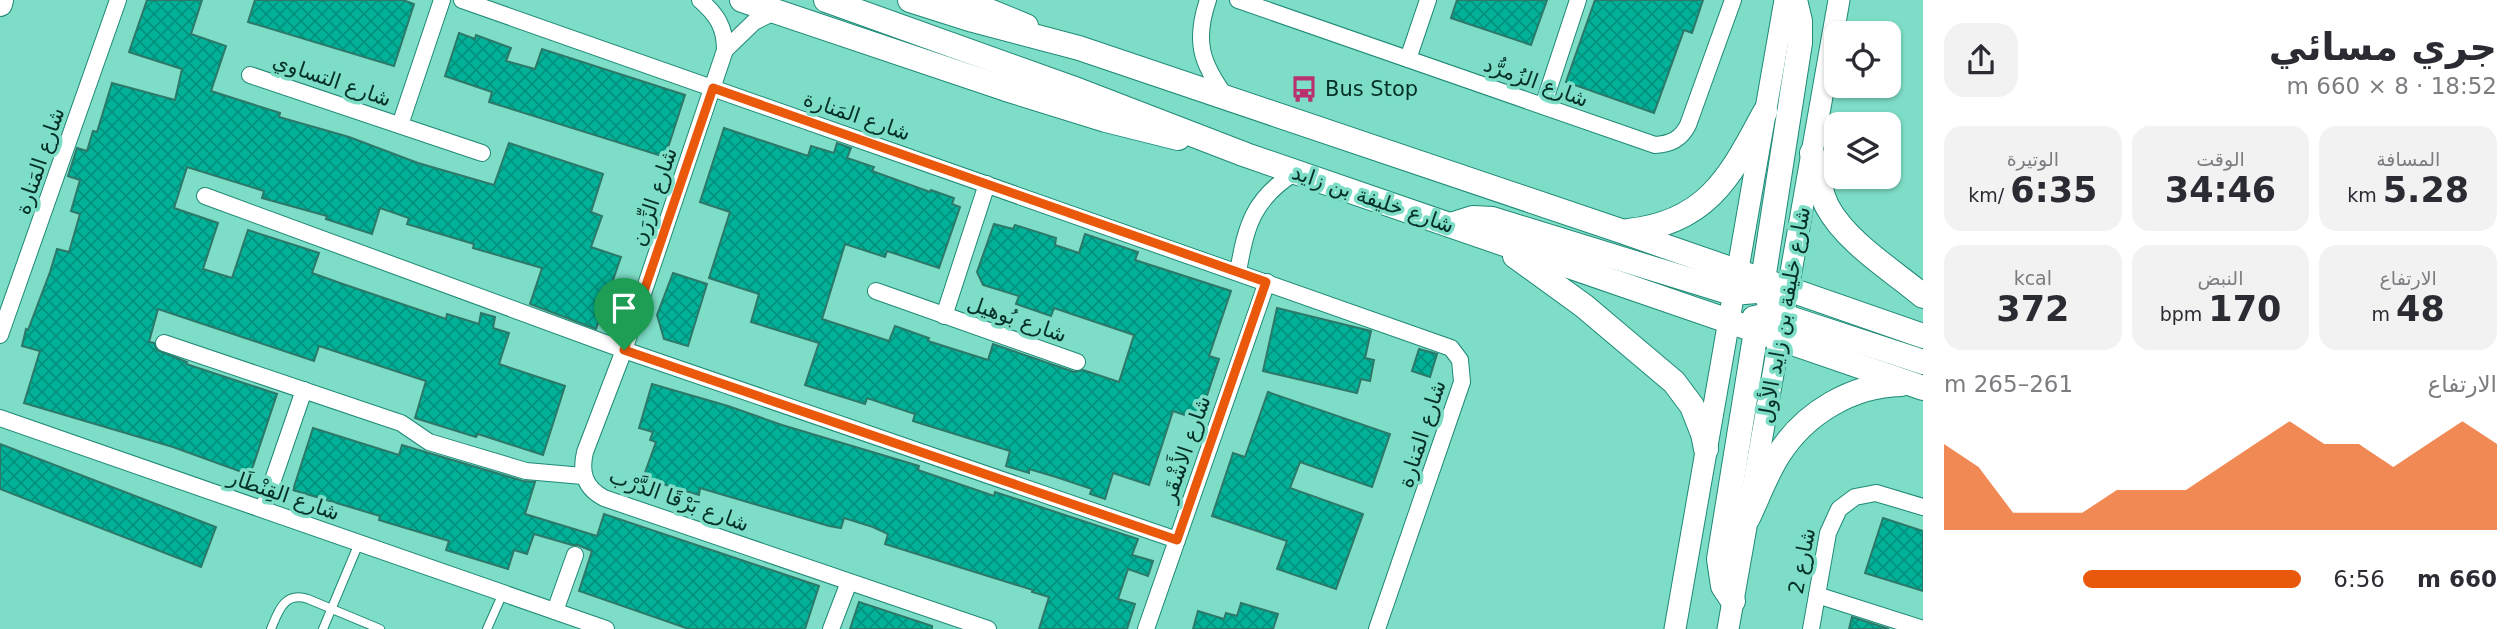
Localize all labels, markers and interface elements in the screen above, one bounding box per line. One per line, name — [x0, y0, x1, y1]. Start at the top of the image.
map controls — [1824, 21, 1901, 189]
button: locate — [1824, 21, 1901, 98]
button: share — [1944, 23, 2018, 97]
text: جري مسائي — [2269, 25, 2497, 69]
street label: شارع التساوي — [270, 49, 394, 111]
street label: شارع الزُمرُّد — [1481, 51, 1592, 112]
text: 18:52 · 8 × 660 m — [2287, 73, 2497, 99]
bus stop icon: Bus Stop — [1289, 74, 1319, 104]
place label: Bus Stop — [1325, 77, 1418, 101]
street label: شارع المَنارة — [800, 86, 914, 146]
street label: شارع المَنارة — [10, 104, 70, 218]
button: layers — [1824, 112, 1901, 189]
street label: شارع الزِّرَن — [625, 144, 682, 249]
text: الوتيرة — [2007, 148, 2059, 170]
text: الوقت — [2196, 148, 2245, 170]
text: المسافة — [2376, 148, 2440, 170]
street label: شارع خليفة بن زايد — [1289, 160, 1457, 238]
text: 6:35 — [2010, 170, 2097, 210]
text: 34:46 — [2165, 170, 2276, 210]
text: 5.28 — [2383, 170, 2469, 210]
text: /km — [1968, 184, 2010, 206]
text: km — [2347, 184, 2383, 206]
street label: شارع خليفة بن زايد الأول — [1752, 205, 1815, 425]
text: kcal — [2014, 267, 2052, 289]
text: النبض — [2198, 267, 2243, 289]
text: الارتفاع — [2380, 267, 2437, 289]
pin — [594, 278, 654, 350]
icon: arrive — [605, 289, 643, 327]
text: 372 — [1996, 289, 2069, 329]
text: 170 — [2208, 289, 2281, 329]
text: 48 — [2396, 289, 2445, 329]
street label: شارع بُوهيل — [964, 291, 1070, 347]
text: bpm — [2160, 303, 2208, 325]
text: m — [2372, 303, 2396, 325]
text: 261–265 m — [1944, 371, 2073, 397]
text: الارتفاع — [2428, 371, 2497, 397]
street label: شارع المَنارة — [1393, 377, 1451, 491]
street label: شارع الأَشْقَر — [1152, 391, 1215, 506]
street label: شارع بَرْقَا الدَّرْب — [606, 463, 753, 536]
street label: شارع القِنْطَار — [224, 464, 343, 525]
street label: شارع 2 — [1784, 526, 1820, 596]
text: 6:56 — [2333, 566, 2385, 592]
text: 660 m — [2417, 566, 2497, 592]

